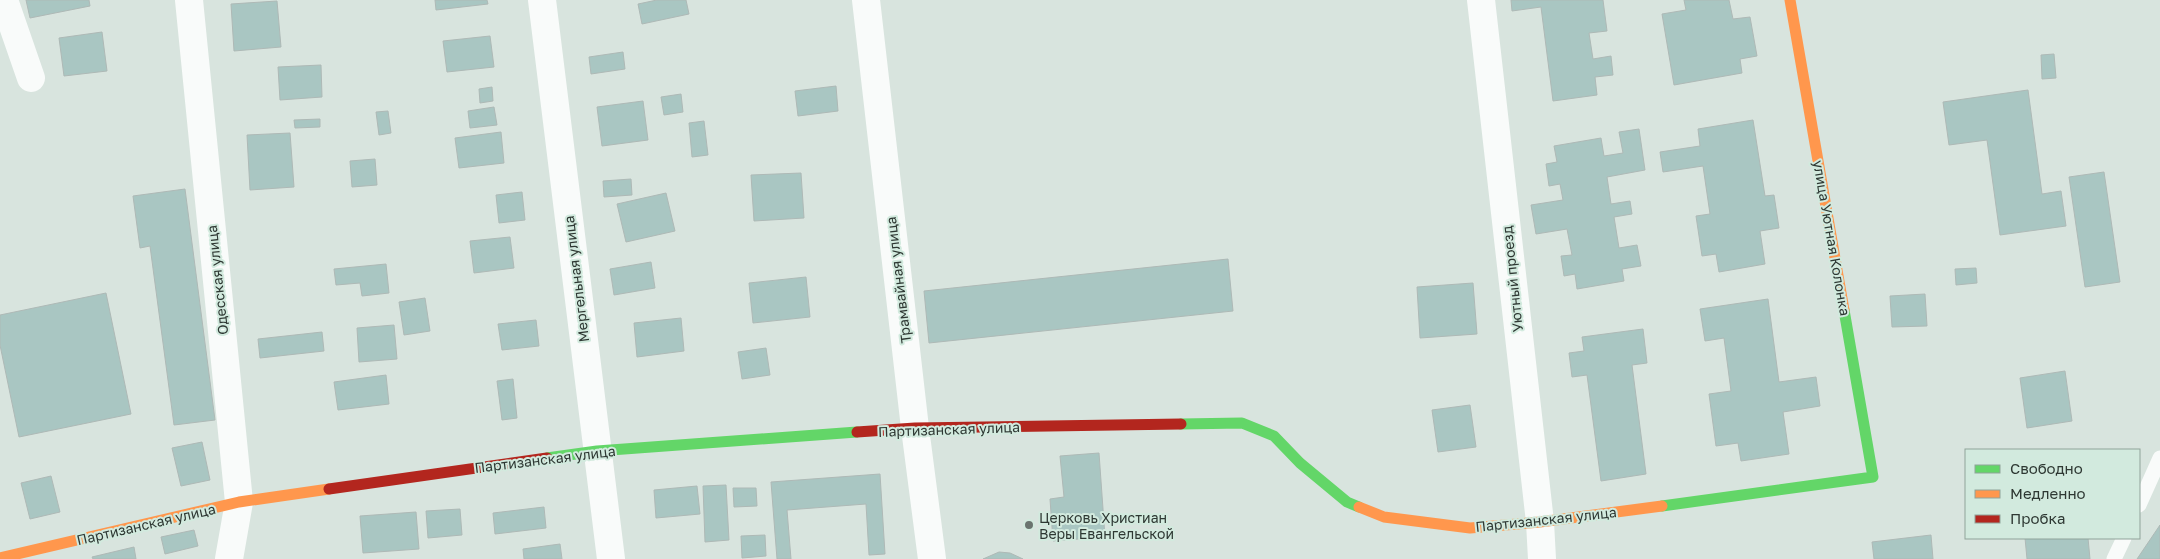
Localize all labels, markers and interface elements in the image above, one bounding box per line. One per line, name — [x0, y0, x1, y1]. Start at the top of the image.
street label: улица Уютная Колонка — [1810, 159, 1854, 317]
street label: Мергельная улица — [560, 215, 592, 343]
street label: Трамвайная улица — [882, 216, 914, 344]
street label: Одесская улица — [203, 224, 231, 336]
street label: Уютный проезд — [1498, 225, 1526, 333]
street label: Партизанская улица — [878, 418, 1020, 440]
street label: Партизанская улица — [473, 442, 617, 476]
legend — [1965, 449, 2140, 539]
text: Свободно — [2010, 459, 2083, 477]
text: Медленно — [2010, 484, 2086, 502]
street label: Партизанская улица — [75, 500, 217, 548]
street label: Партизанская улица — [1474, 503, 1618, 535]
place label: Церковь Христиан Веры Евангельской — [1039, 509, 1174, 542]
text: Пробка — [2010, 509, 2065, 527]
marker: Церковь Христиан Веры Евангельской — [1023, 519, 1035, 531]

